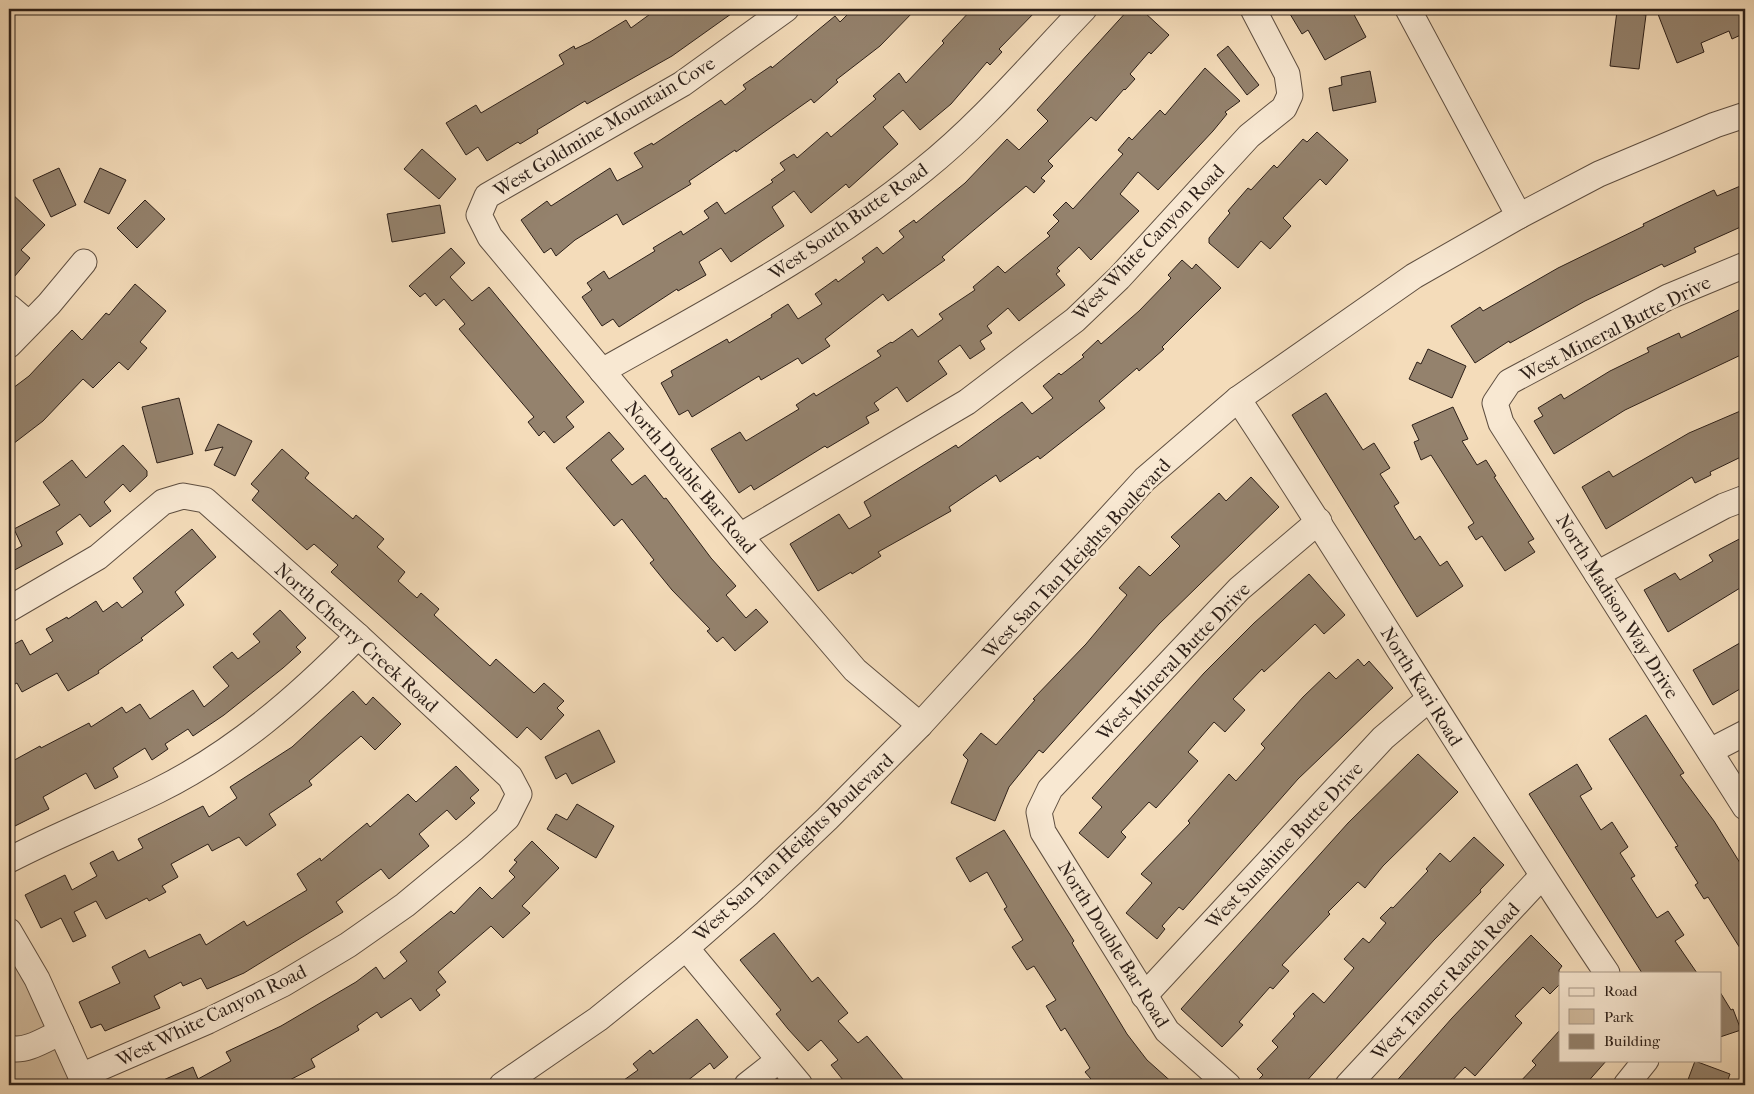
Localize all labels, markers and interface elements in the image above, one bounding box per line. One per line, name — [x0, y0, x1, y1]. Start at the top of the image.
street label: West Goldmine Mountain Cove — [489, 52, 719, 202]
street label: West South Butte Road — [764, 158, 933, 285]
street label: West White Canyon Road — [1068, 160, 1229, 326]
street label: West Mineral Butte Drive — [1516, 271, 1714, 387]
street label: North Double Bar Road — [620, 397, 761, 559]
street label: West San Tan Heights Boulevard — [978, 454, 1176, 664]
street label: North Madison Way Drive — [1551, 510, 1683, 703]
street label: North Cherry Creek Road — [270, 559, 443, 717]
street label: West Mineral Butte Drive — [1092, 578, 1255, 746]
street label: North Kari Road — [1376, 623, 1467, 751]
street label: West San Tan Heights Boulevard — [689, 749, 899, 947]
street label: West Sunshine Butte Drive — [1201, 758, 1368, 934]
street label: North Double Bar Road — [1053, 857, 1174, 1032]
street label: West Tanner Ranch Road — [1366, 898, 1525, 1066]
street label: West White Canyon Road — [112, 960, 310, 1072]
legend — [1559, 972, 1722, 1062]
text: Road — [1604, 982, 1638, 1000]
text: Park — [1604, 1008, 1634, 1026]
text: Building — [1604, 1032, 1661, 1050]

